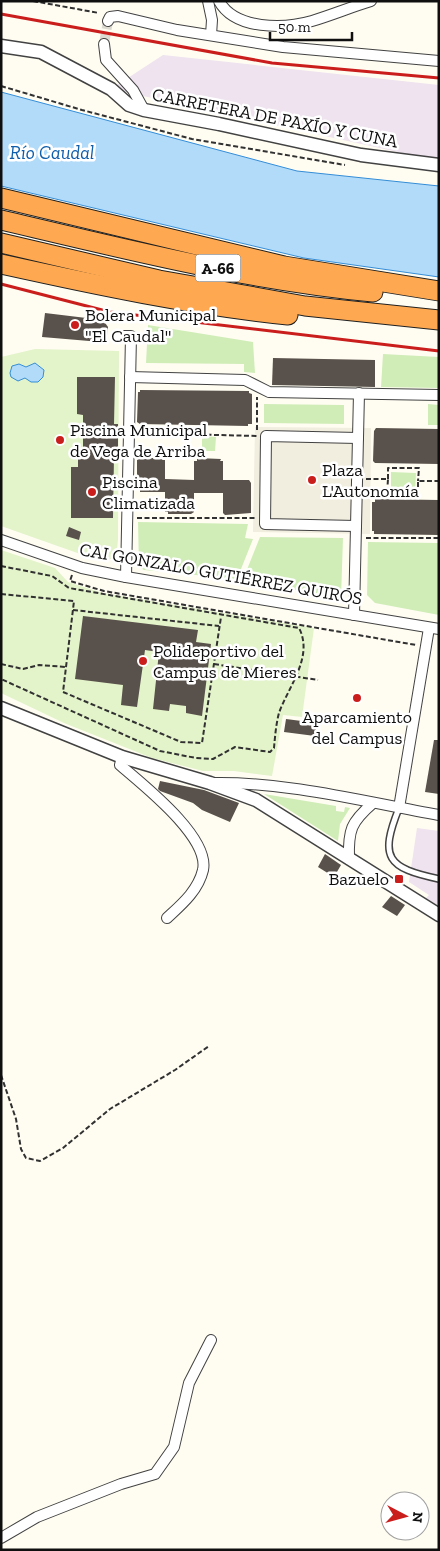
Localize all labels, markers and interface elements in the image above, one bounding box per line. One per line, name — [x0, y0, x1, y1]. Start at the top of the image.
scale bar — [270, 10, 352, 42]
text: 50 m — [278, 18, 311, 36]
street label: CARRETERA DE PAXÍO Y CUNA — [150, 83, 400, 153]
water label: Río Caudal — [10, 141, 94, 164]
road number: A-66 — [196, 254, 240, 282]
place label: Bolera Municipal "El Caudal" — [85, 304, 217, 347]
marker: Bolera Municipal "El Caudal" — [69, 319, 81, 331]
place label: Piscina Municipal de Vega de Arriba — [70, 419, 208, 462]
marker: Piscina Municipal de Vega de Arriba — [54, 434, 66, 446]
place label: Plaza L'Autonomía — [322, 459, 419, 502]
place label: Piscina Climatizada — [102, 471, 195, 514]
marker: Plaza L'Autonomía — [306, 474, 318, 486]
marker: Piscina Climatizada — [86, 486, 98, 498]
street label: CAI GONZALO GUTIÉRREZ QUIRÓS — [78, 538, 364, 610]
place label: Polideportivo del Campus de Mieres — [153, 640, 297, 683]
marker: Polideportivo del Campus de Mieres — [137, 655, 149, 667]
marker: Aparcamiento del Campus — [351, 692, 363, 704]
place label: Aparcamiento del Campus — [302, 706, 412, 749]
place label: Bazuelo — [329, 868, 389, 890]
marker: Bazuelo — [393, 873, 405, 885]
north arrow — [380, 1491, 430, 1541]
text: N — [408, 1511, 426, 1524]

